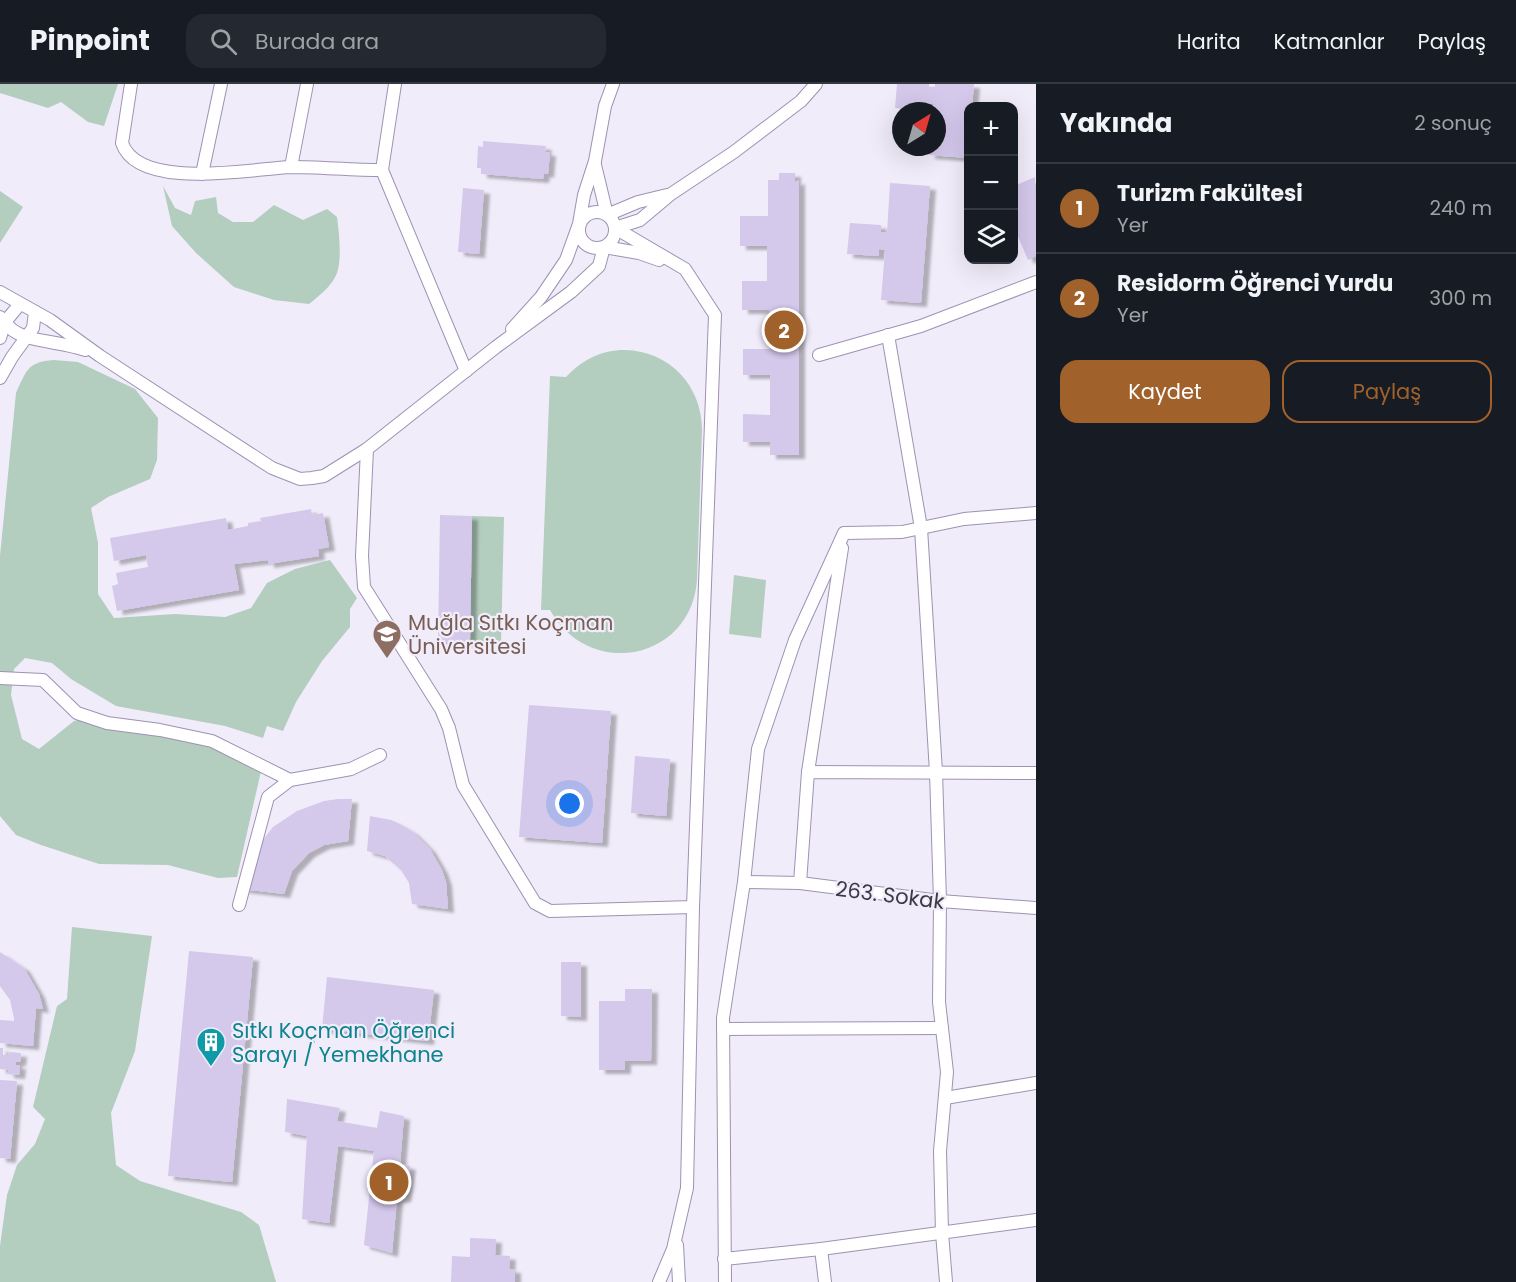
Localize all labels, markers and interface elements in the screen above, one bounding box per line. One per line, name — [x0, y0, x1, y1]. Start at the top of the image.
search box — [186, 14, 606, 68]
text: Pinpoint — [30, 21, 150, 60]
icon: search — [207, 25, 240, 58]
text: Burada ara — [255, 26, 379, 57]
text: Harita — [1177, 27, 1241, 56]
text: Katmanlar — [1274, 27, 1384, 56]
text: Paylaş — [1417, 27, 1486, 56]
north arrow — [892, 102, 946, 156]
map controls — [964, 102, 1018, 264]
button: + — [964, 102, 1018, 156]
text: Yakında — [1060, 105, 1172, 141]
text: 2 sonuç — [1414, 109, 1492, 137]
button: − — [964, 156, 1018, 210]
text: Turizm Fakültesi — [1117, 178, 1303, 209]
text: 1 — [1076, 194, 1083, 222]
text: 240 m — [1429, 194, 1492, 222]
button: layers — [964, 210, 1018, 264]
text: Yer — [1117, 211, 1149, 239]
text: Residorm Öğrenci Yurdu — [1117, 268, 1393, 299]
text: 2 — [1074, 284, 1085, 312]
text: 300 m — [1429, 284, 1492, 312]
text: Yer — [1117, 301, 1149, 329]
pin: 2 — [764, 308, 804, 352]
button: Kaydet — [1060, 360, 1270, 423]
button: Paylaş — [1282, 360, 1492, 423]
place label: Muğla Sıtkı Koçman Üniversitesi — [408, 608, 613, 661]
school or university icon: Muğla Sıtkı Koçman Üniversitesi — [371, 618, 403, 660]
your location — [555, 789, 584, 818]
street label: 263. Sokak — [834, 874, 946, 916]
place label: Sıtkı Koçman Öğrenci Sarayı / Yemekhane — [232, 1016, 455, 1069]
building icon: Sıtkı Koçman Öğrenci Sarayı / Yemekhane — [195, 1026, 227, 1068]
pin: 1 — [370, 1160, 408, 1204]

